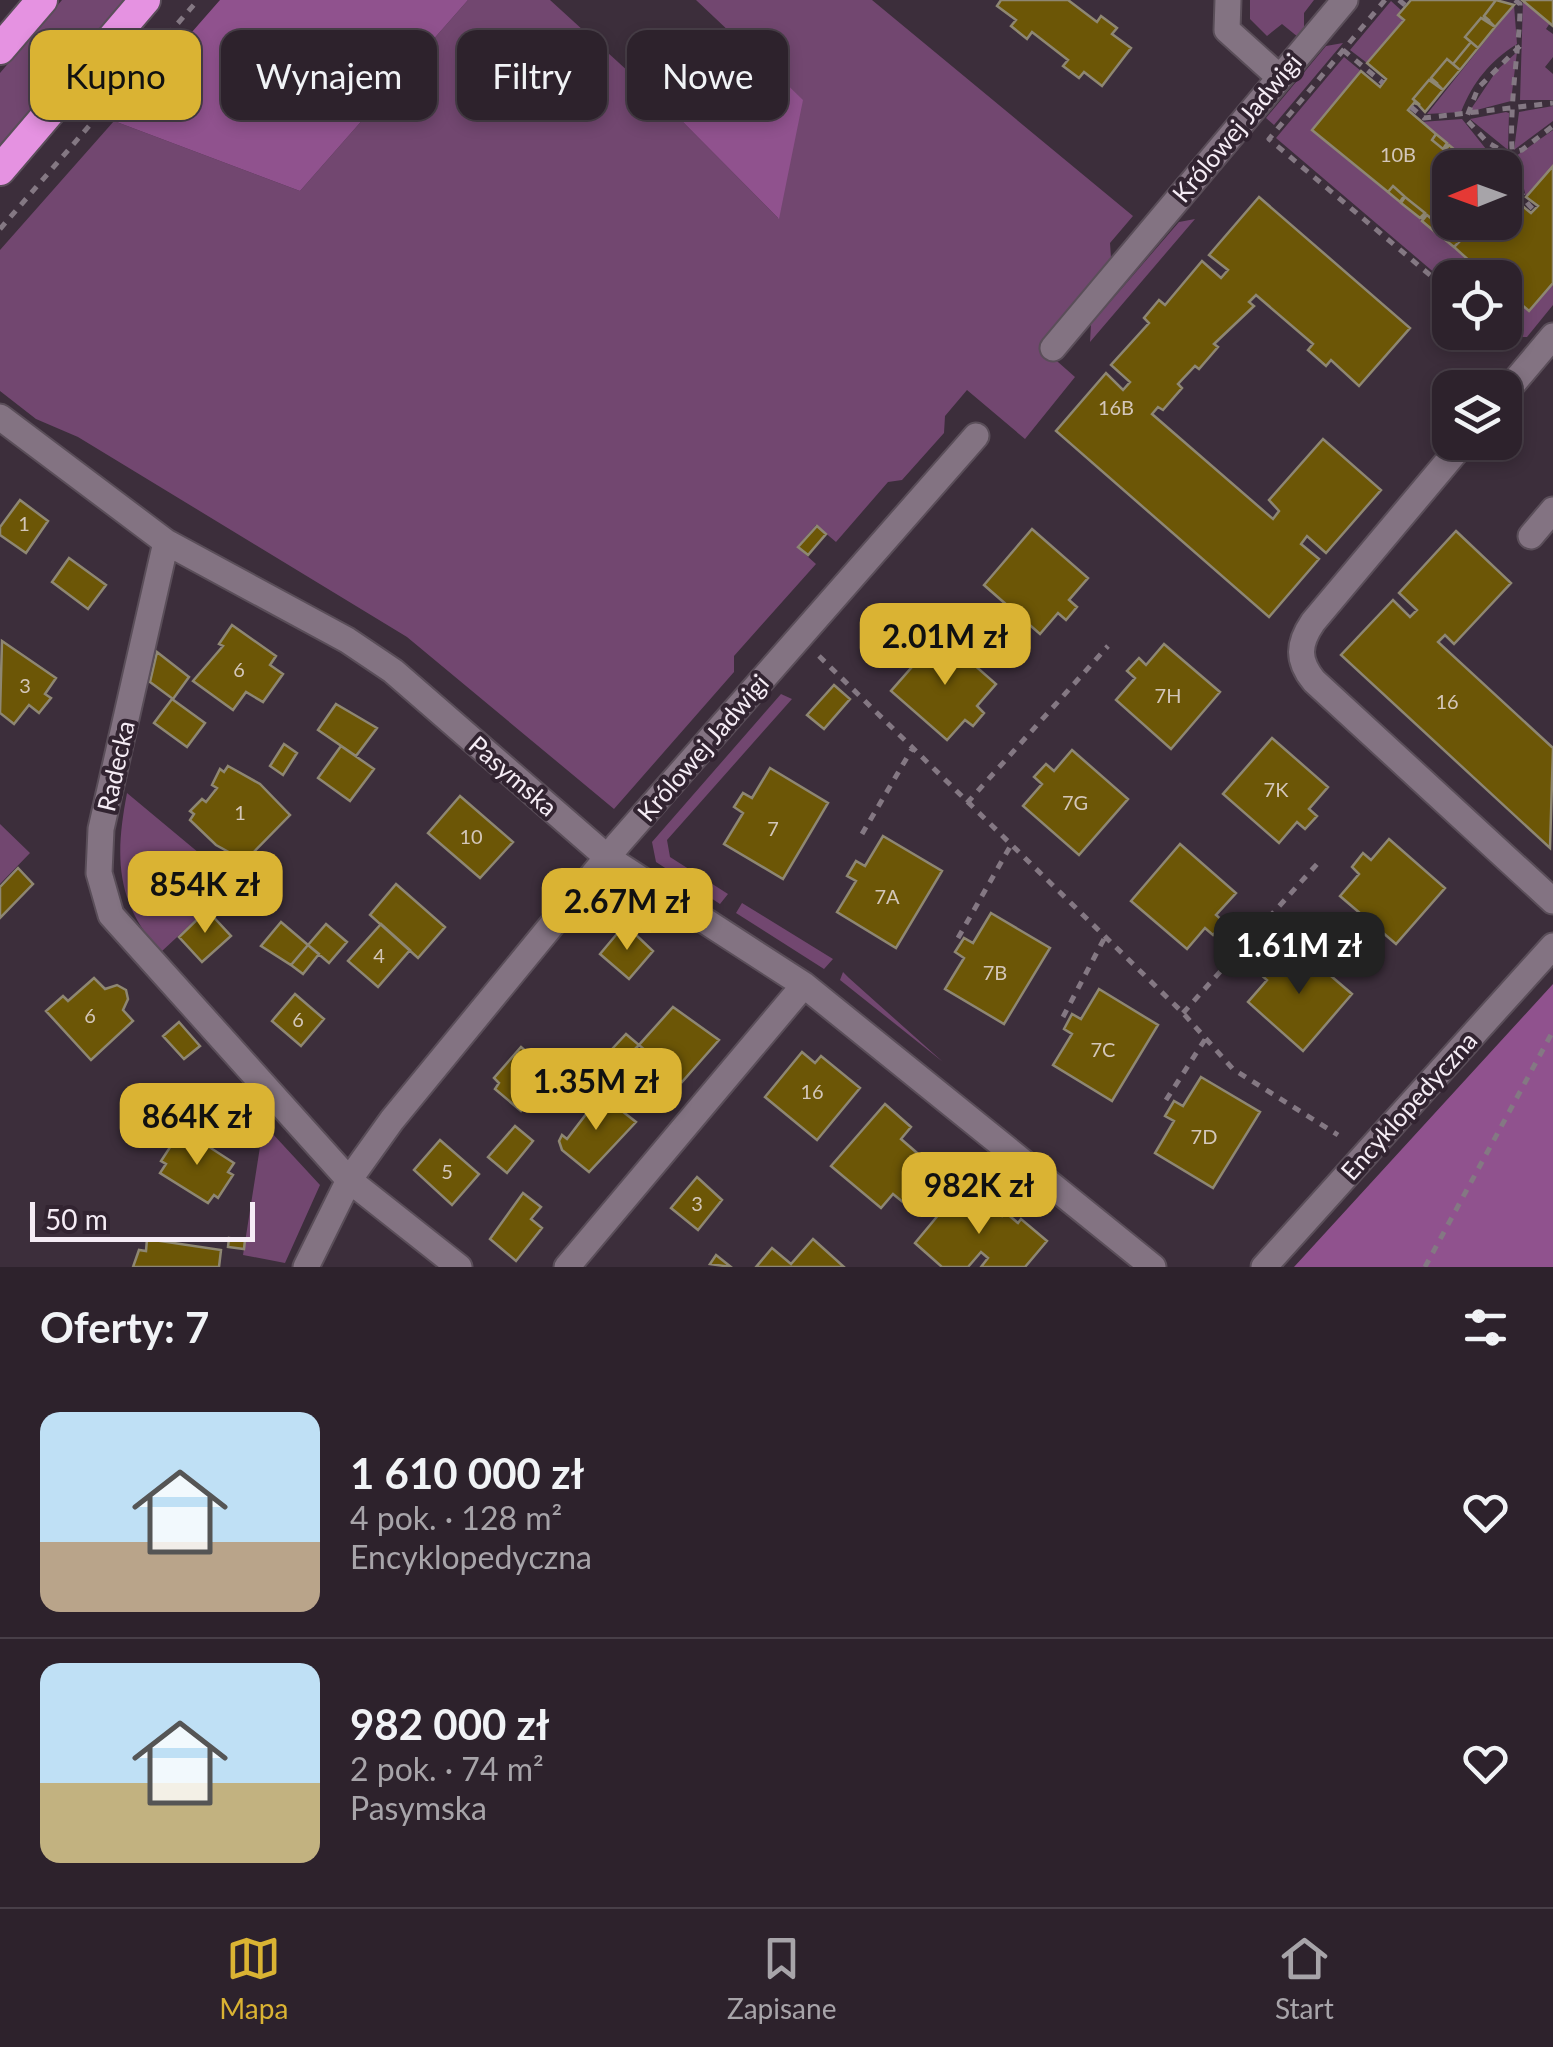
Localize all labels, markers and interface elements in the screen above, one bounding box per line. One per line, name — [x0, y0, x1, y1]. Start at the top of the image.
chip: Kupno — [30, 30, 201, 120]
chip: Wynajem — [221, 30, 437, 120]
chip: Filtry — [457, 30, 607, 120]
chip: Nowe — [627, 30, 788, 120]
street label: Królowej Jadwigi — [1165, 47, 1307, 208]
house number: 10B — [1380, 142, 1416, 166]
north arrow — [1432, 150, 1522, 240]
map controls — [1432, 150, 1522, 460]
button: locate — [1432, 260, 1522, 350]
button: layers — [1432, 370, 1522, 460]
house number: 16B — [1098, 395, 1134, 419]
house number: 1 — [18, 511, 30, 535]
pin: 2.01M zł — [842, 603, 1048, 688]
text: 2.01M zł — [882, 616, 1008, 655]
house number: 6 — [233, 657, 245, 681]
street label: Królowej Jadwigi — [630, 668, 774, 827]
house number: 3 — [19, 673, 31, 697]
house number: 7H — [1155, 683, 1181, 707]
house number: 16 — [1435, 689, 1459, 713]
street label: Radecka — [90, 717, 140, 814]
street label: Pasymska — [463, 729, 564, 822]
house number: 7K — [1264, 777, 1289, 801]
house number: 7G — [1062, 790, 1088, 814]
house number: 1 — [234, 800, 246, 824]
house number: 7 — [767, 816, 779, 840]
house number: 10 — [459, 824, 483, 848]
pin: 854K zł — [113, 851, 297, 936]
text: 854K zł — [150, 864, 260, 903]
pin: 2.67M zł — [524, 868, 730, 953]
text: 2.67M zł — [564, 881, 690, 920]
house number: 7A — [874, 884, 900, 908]
pin: 1.61M zł — [1196, 912, 1402, 997]
text: 1.61M zł — [1236, 925, 1362, 964]
house number: 4 — [373, 943, 385, 967]
house number: 7B — [983, 960, 1007, 984]
house number: 6 — [84, 1003, 96, 1027]
house number: 6 — [292, 1007, 304, 1031]
street label: Encyklopedyczna — [1334, 1025, 1483, 1186]
house number: 7C — [1091, 1037, 1115, 1061]
pin: 1.35M zł — [493, 1048, 699, 1133]
text: 1.35M zł — [533, 1061, 659, 1100]
house number: 16 — [800, 1079, 824, 1103]
pin: 864K zł — [105, 1083, 289, 1168]
text: 864K zł — [142, 1096, 252, 1135]
house number: 7D — [1191, 1124, 1217, 1148]
pin: 982K zł — [887, 1152, 1071, 1237]
house number: 5 — [441, 1159, 453, 1183]
text: 982K zł — [924, 1165, 1034, 1204]
house number: 3 — [691, 1191, 703, 1215]
scale bar — [30, 1197, 255, 1242]
text: 50 m — [45, 1202, 108, 1236]
icon: filters — [1458, 1300, 1513, 1355]
text: Oferty: 7 — [40, 1302, 209, 1352]
text: 1 610 000 zł — [350, 1448, 584, 1498]
icon: home — [120, 1452, 240, 1572]
icon: heart — [1458, 1485, 1513, 1540]
text: 4 pok. · 128 m² — [350, 1498, 562, 1537]
text: Encyklopedyczna — [350, 1537, 592, 1576]
text: 982 000 zł — [350, 1699, 550, 1749]
icon: home — [120, 1703, 240, 1823]
icon: heart — [1458, 1736, 1513, 1791]
text: 2 pok. · 74 m² — [350, 1749, 544, 1788]
text: Pasymska — [350, 1788, 487, 1827]
tab: Mapa — [219, 1931, 288, 2025]
tab: Zapisane — [727, 1931, 836, 2025]
tab: Start — [1275, 1931, 1334, 2025]

